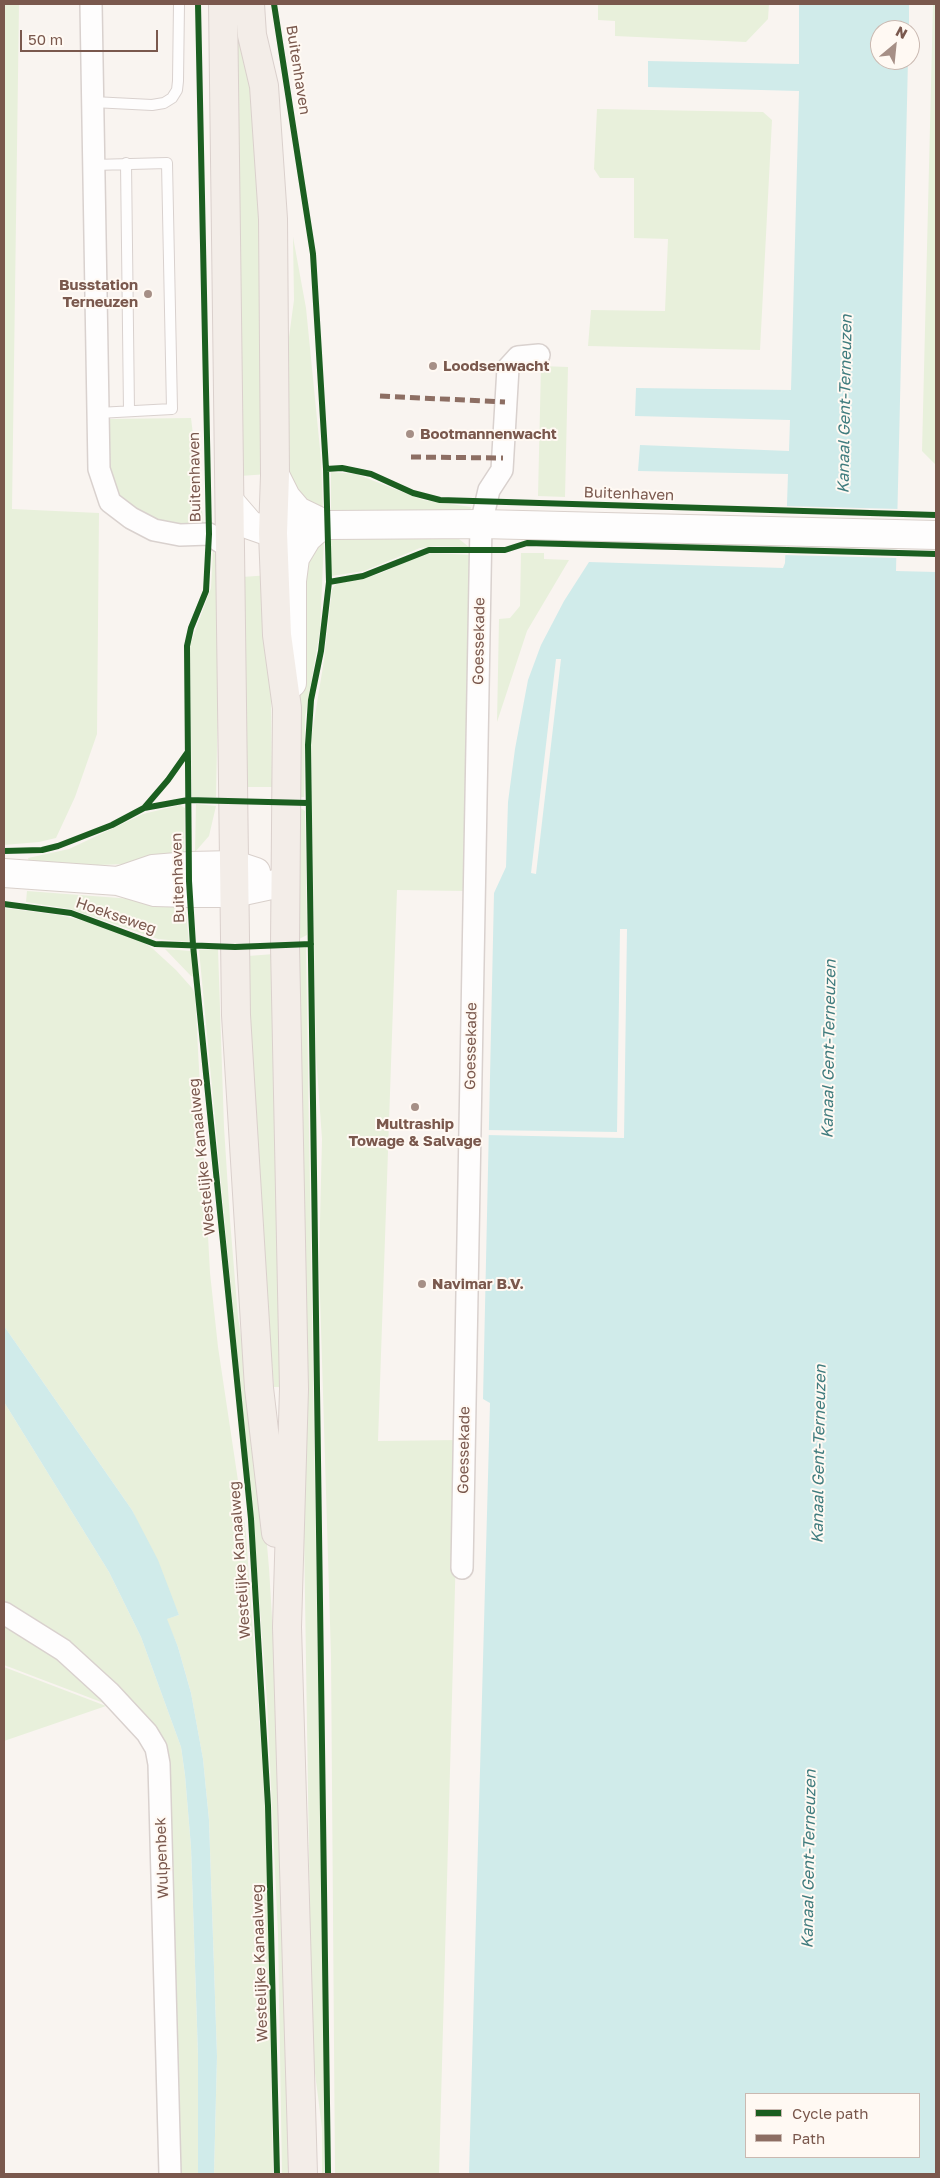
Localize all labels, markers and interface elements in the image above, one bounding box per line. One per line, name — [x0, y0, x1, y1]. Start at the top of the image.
scale bar — [22, 20, 160, 52]
north arrow — [870, 20, 920, 70]
text: N — [893, 22, 910, 42]
street label: Buitenhaven — [282, 24, 314, 116]
text: 50 m — [28, 30, 63, 48]
place label: Busstation Terneuzen — [59, 276, 138, 311]
marker: Busstation Terneuzen — [142, 288, 154, 300]
water label: Kanaal Gent-Terneuzen — [834, 314, 856, 494]
place label: Loodsenwacht — [443, 357, 549, 375]
marker: Loodsenwacht — [427, 360, 439, 372]
place label: Bootmannenwacht — [420, 425, 557, 443]
marker: Bootmannenwacht — [404, 428, 416, 440]
street label: Buitenhaven — [185, 432, 205, 522]
street label: Buitenhaven — [583, 483, 675, 505]
street label: Goessekade — [469, 597, 489, 685]
street label: Buitenhaven — [167, 832, 189, 924]
street label: Hoekseweg — [73, 894, 159, 938]
water label: Kanaal Gent-Terneuzen — [818, 959, 840, 1139]
street label: Goessekade — [461, 1002, 481, 1090]
street label: Westelijke Kanaalweg — [185, 1077, 219, 1237]
marker: Multraship Towage & Salvage — [409, 1101, 421, 1113]
place label: Multraship Towage & Salvage — [348, 1115, 482, 1150]
place label: Navimar B.V. — [432, 1275, 524, 1293]
marker: Navimar B.V. — [416, 1278, 428, 1290]
water label: Kanaal Gent-Terneuzen — [808, 1364, 830, 1544]
street label: Goessekade — [454, 1406, 474, 1494]
street label: Westelijke Kanaalweg — [226, 1481, 254, 1639]
water label: Kanaal Gent-Terneuzen — [798, 1769, 820, 1949]
street label: Wulpenbek — [152, 1817, 172, 1899]
street label: Westelijke Kanaalweg — [248, 1884, 272, 2042]
legend — [745, 2093, 920, 2158]
text: Cycle path — [792, 2104, 868, 2122]
text: Path — [792, 2129, 825, 2147]

